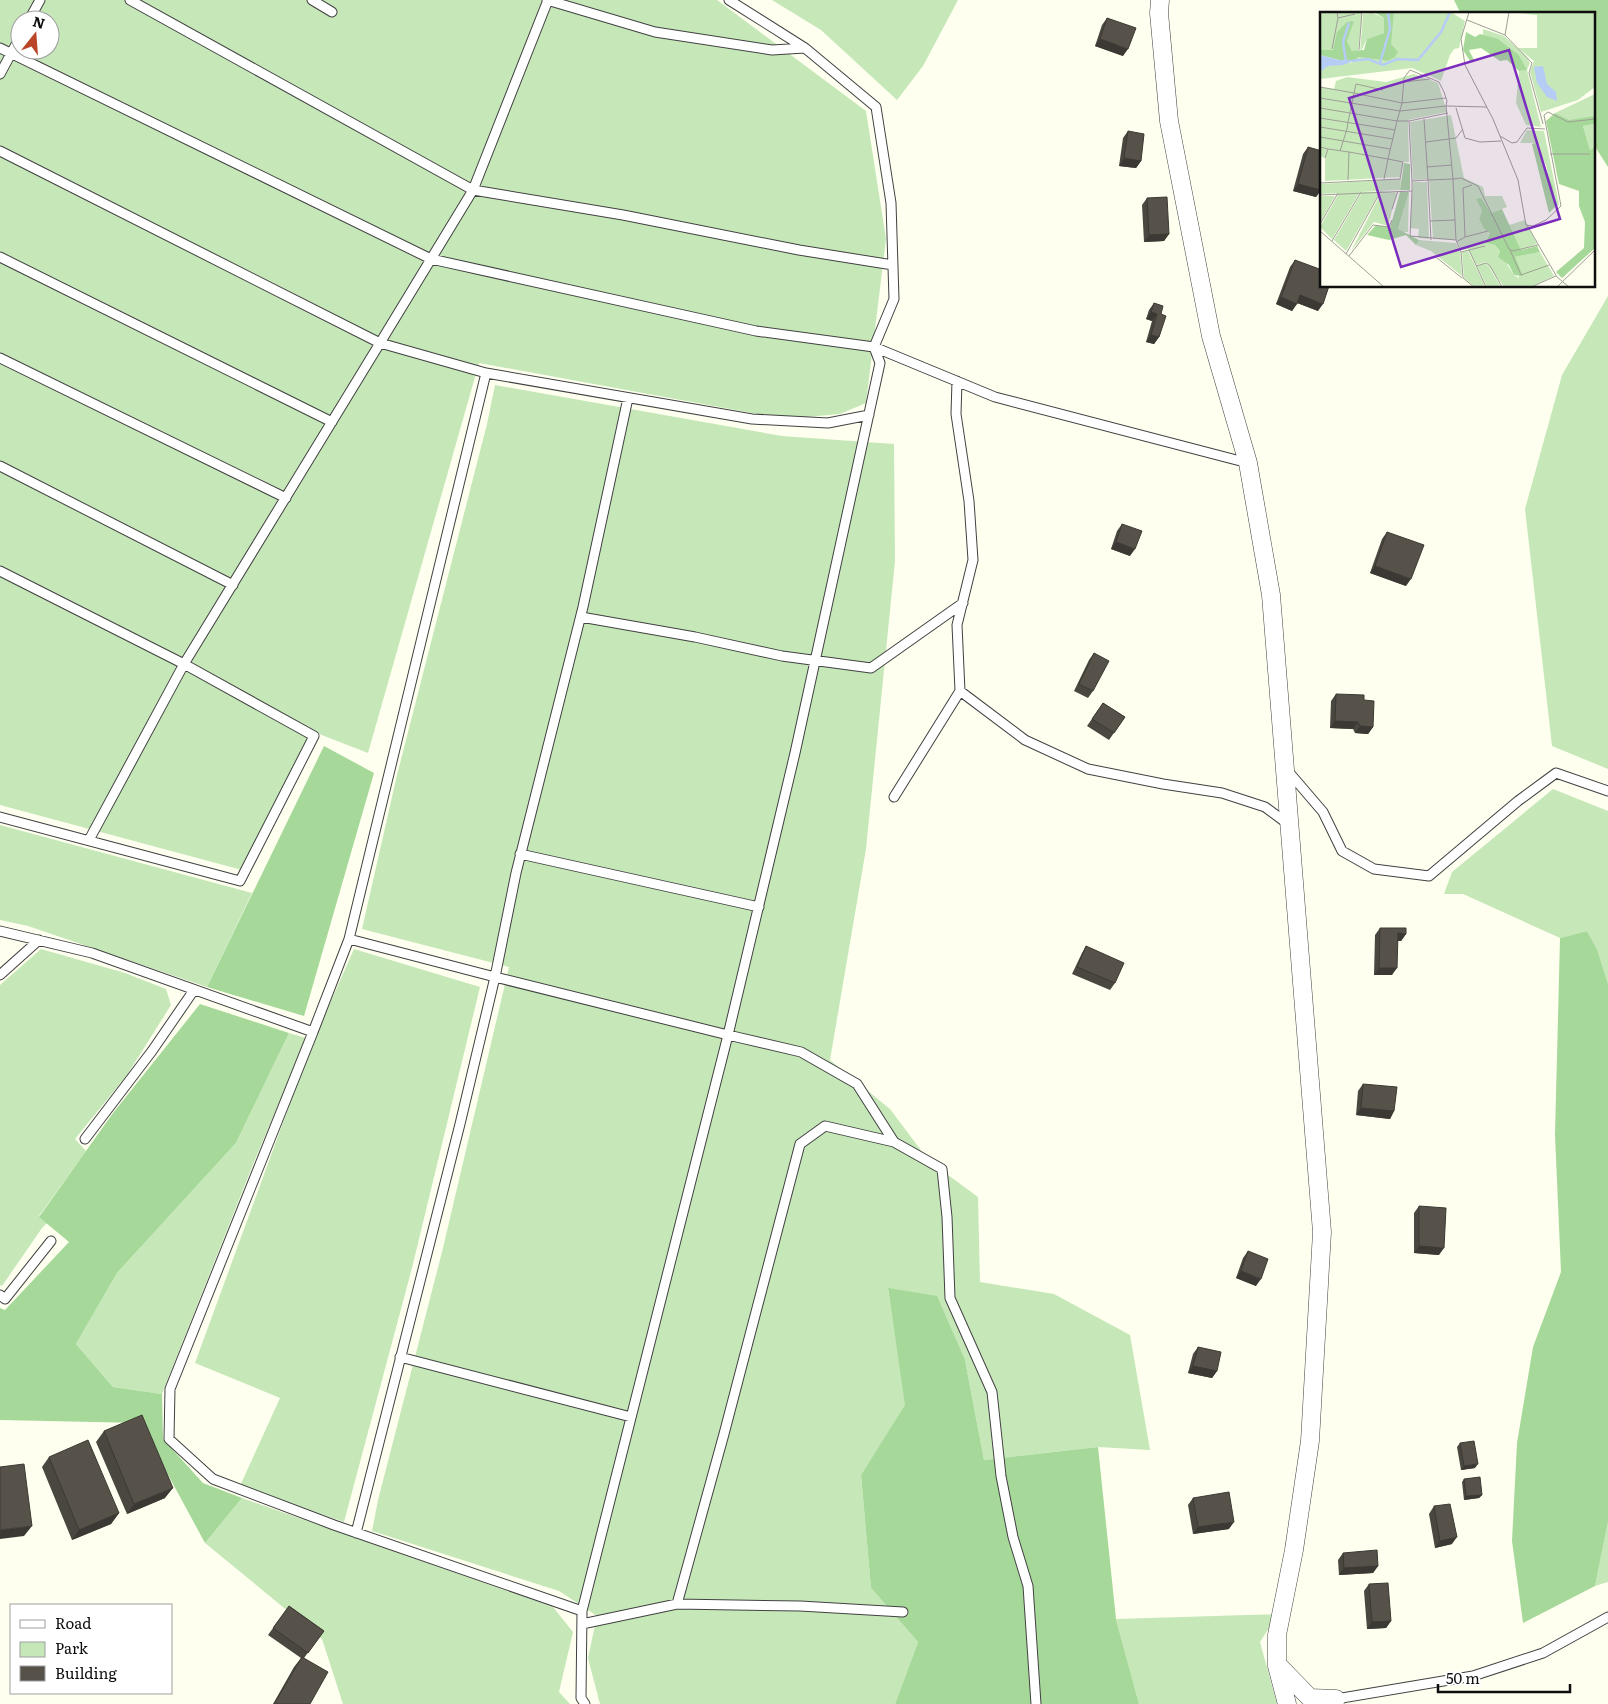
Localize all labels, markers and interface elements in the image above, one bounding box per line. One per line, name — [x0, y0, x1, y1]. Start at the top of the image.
north arrow — [10, 10, 60, 60]
text: N — [31, 10, 48, 33]
inset map — [1320, 12, 1596, 288]
legend — [10, 1604, 172, 1694]
text: Road — [55, 1611, 91, 1634]
text: Park — [55, 1636, 89, 1659]
text: Building — [55, 1661, 117, 1684]
scale bar — [1438, 1662, 1570, 1694]
text: 50 m — [1446, 1666, 1480, 1689]

